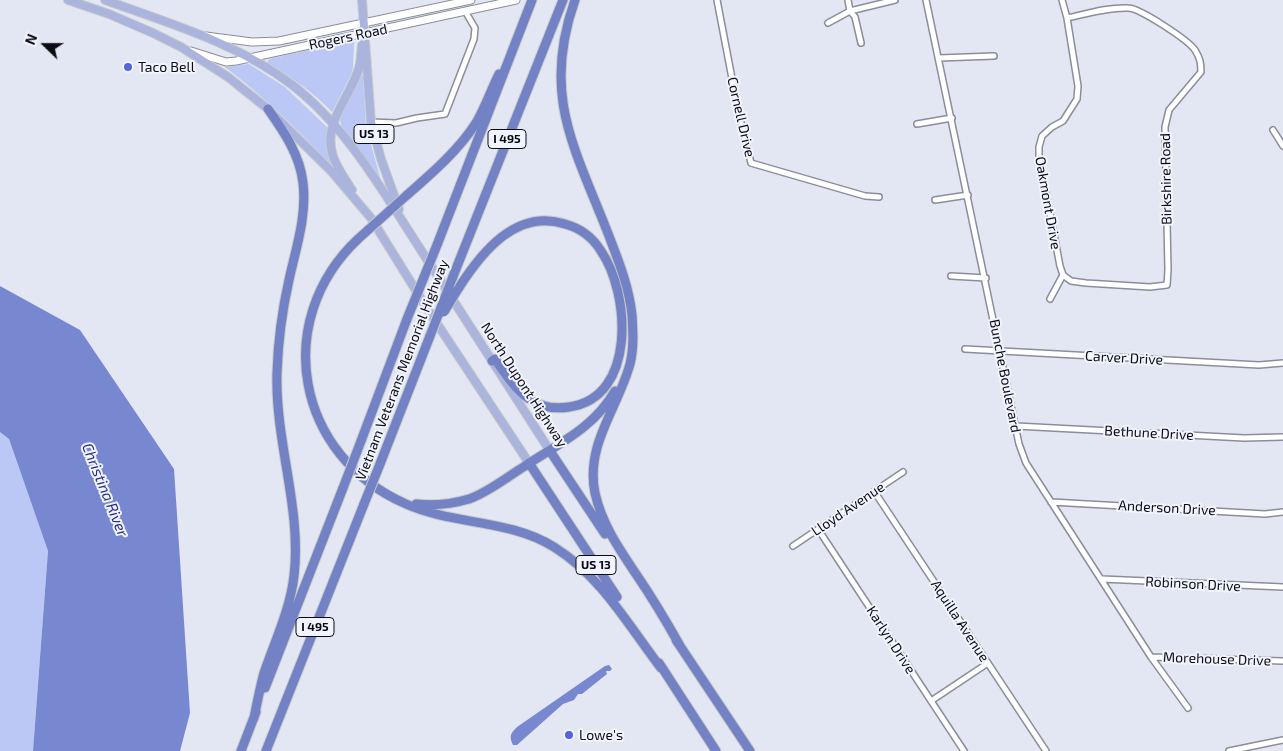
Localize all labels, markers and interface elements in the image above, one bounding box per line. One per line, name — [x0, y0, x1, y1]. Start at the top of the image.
north arrow — [20, 20, 70, 70]
street label: Rogers Road — [307, 20, 389, 54]
text: N — [21, 31, 40, 47]
place label: Taco Bell — [138, 59, 195, 75]
marker: Taco Bell — [122, 61, 134, 73]
street label: Cornell Drive — [724, 75, 758, 159]
road number: US 13 — [354, 125, 394, 144]
road number: I 495 — [488, 130, 526, 148]
street label: Birkshire Road — [1157, 133, 1175, 225]
street label: Oakmont Drive — [1032, 155, 1064, 251]
street label: Vietnam Veterans Memorial Highway — [352, 257, 452, 483]
street label: Bunche Boulevard — [986, 318, 1024, 434]
street label: North Dupont Highway — [477, 319, 571, 451]
street label: Carver Drive — [1085, 348, 1163, 368]
street label: Bethune Drive — [1104, 422, 1194, 444]
water label: Christina River — [78, 441, 132, 539]
street label: Lloyd Avenue — [808, 478, 888, 540]
street label: Anderson Drive — [1118, 497, 1216, 519]
road number: US 13 — [576, 556, 616, 574]
street label: Robinson Drive — [1145, 573, 1241, 595]
street label: Aquilla Avenue — [927, 577, 993, 665]
street label: Karlyn Drive — [863, 603, 919, 677]
road number: I 495 — [296, 618, 334, 636]
street label: Morehouse Drive — [1163, 649, 1271, 669]
place label: Lowe's — [579, 727, 623, 743]
marker: Lowe's — [563, 729, 575, 741]

